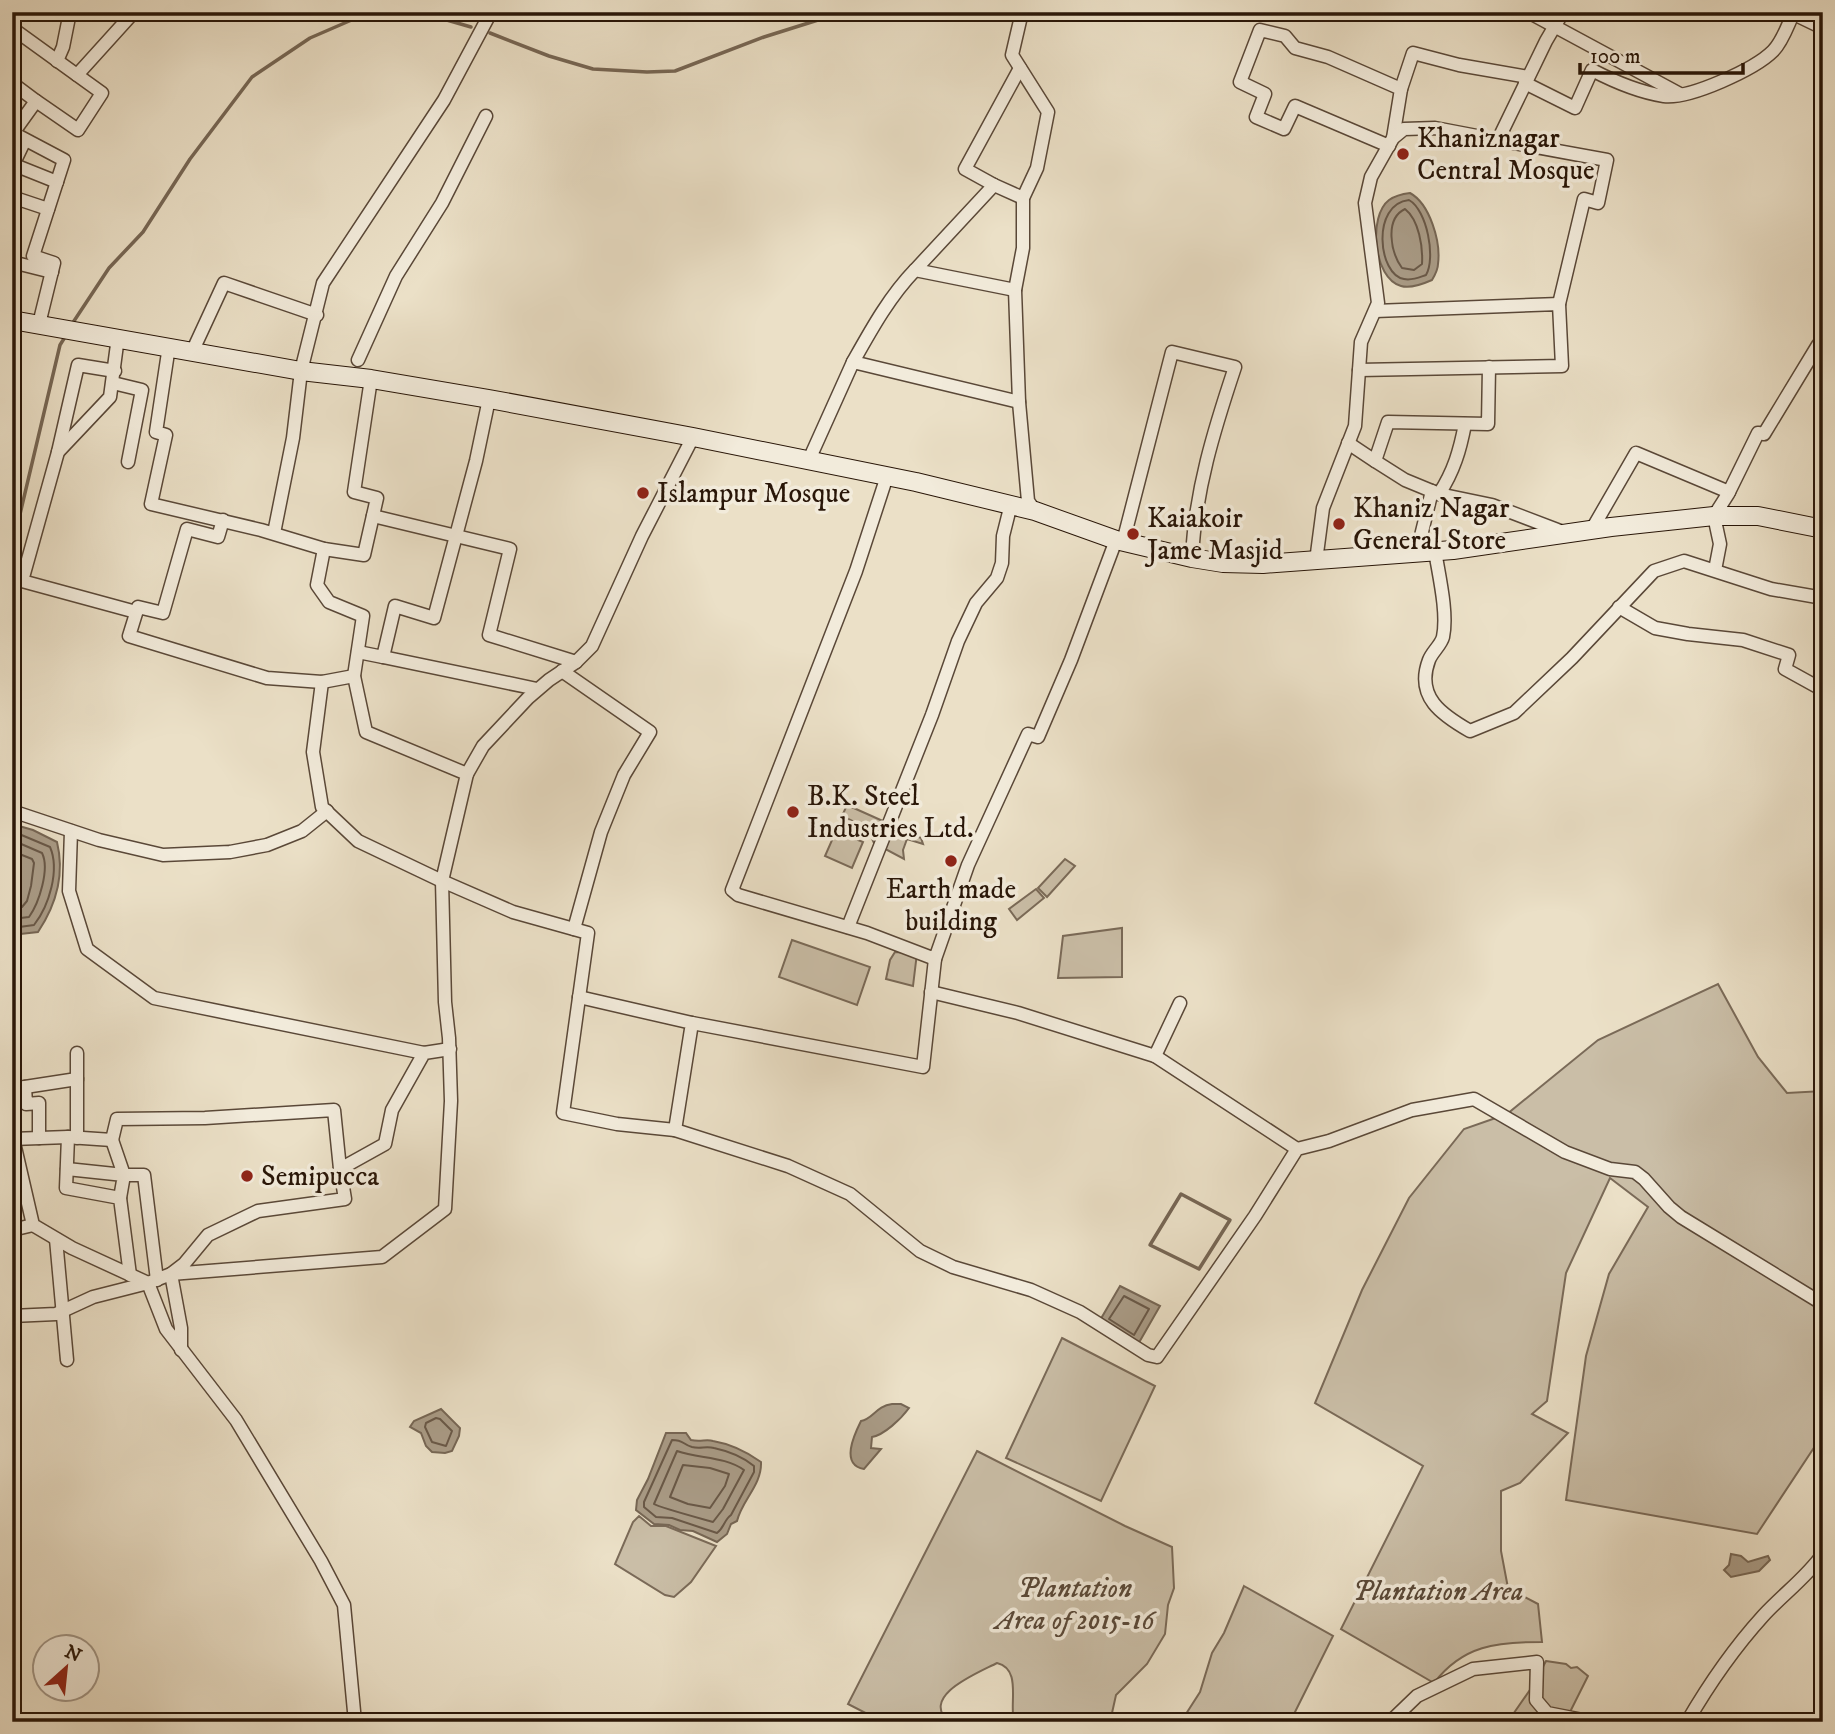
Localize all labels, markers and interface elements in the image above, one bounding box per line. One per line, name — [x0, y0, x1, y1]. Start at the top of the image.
scale bar — [1580, 32, 1742, 76]
text: 100 m — [1590, 44, 1641, 70]
place label: Khaniznagar Central Mosque — [1417, 121, 1595, 188]
marker: Khaniznagar Central Mosque — [1395, 146, 1411, 162]
place label: Islampur Mosque — [657, 476, 850, 511]
marker: Islampur Mosque — [635, 485, 651, 501]
place label: Khaniz Nagar General Store — [1353, 491, 1510, 558]
place label: Kaiakoir Jame Masjid — [1144, 501, 1283, 568]
marker: Khaniz Nagar General Store — [1331, 516, 1347, 532]
marker: Kaiakoir Jame Masjid — [1125, 526, 1141, 542]
place label: B.K. Steel Industries Ltd. — [807, 779, 974, 846]
marker: B.K. Steel Industries Ltd. — [785, 804, 801, 820]
marker: Earth made building — [943, 853, 959, 869]
place label: Earth made building — [886, 872, 1016, 939]
place label: Semipucca — [261, 1159, 379, 1194]
marker: Semipucca — [239, 1168, 255, 1184]
park label: Plantation Area of 2015-16 — [992, 1571, 1157, 1638]
park label: Plantation Area — [1353, 1574, 1523, 1609]
north arrow — [32, 1632, 102, 1702]
text: N — [61, 1640, 86, 1668]

